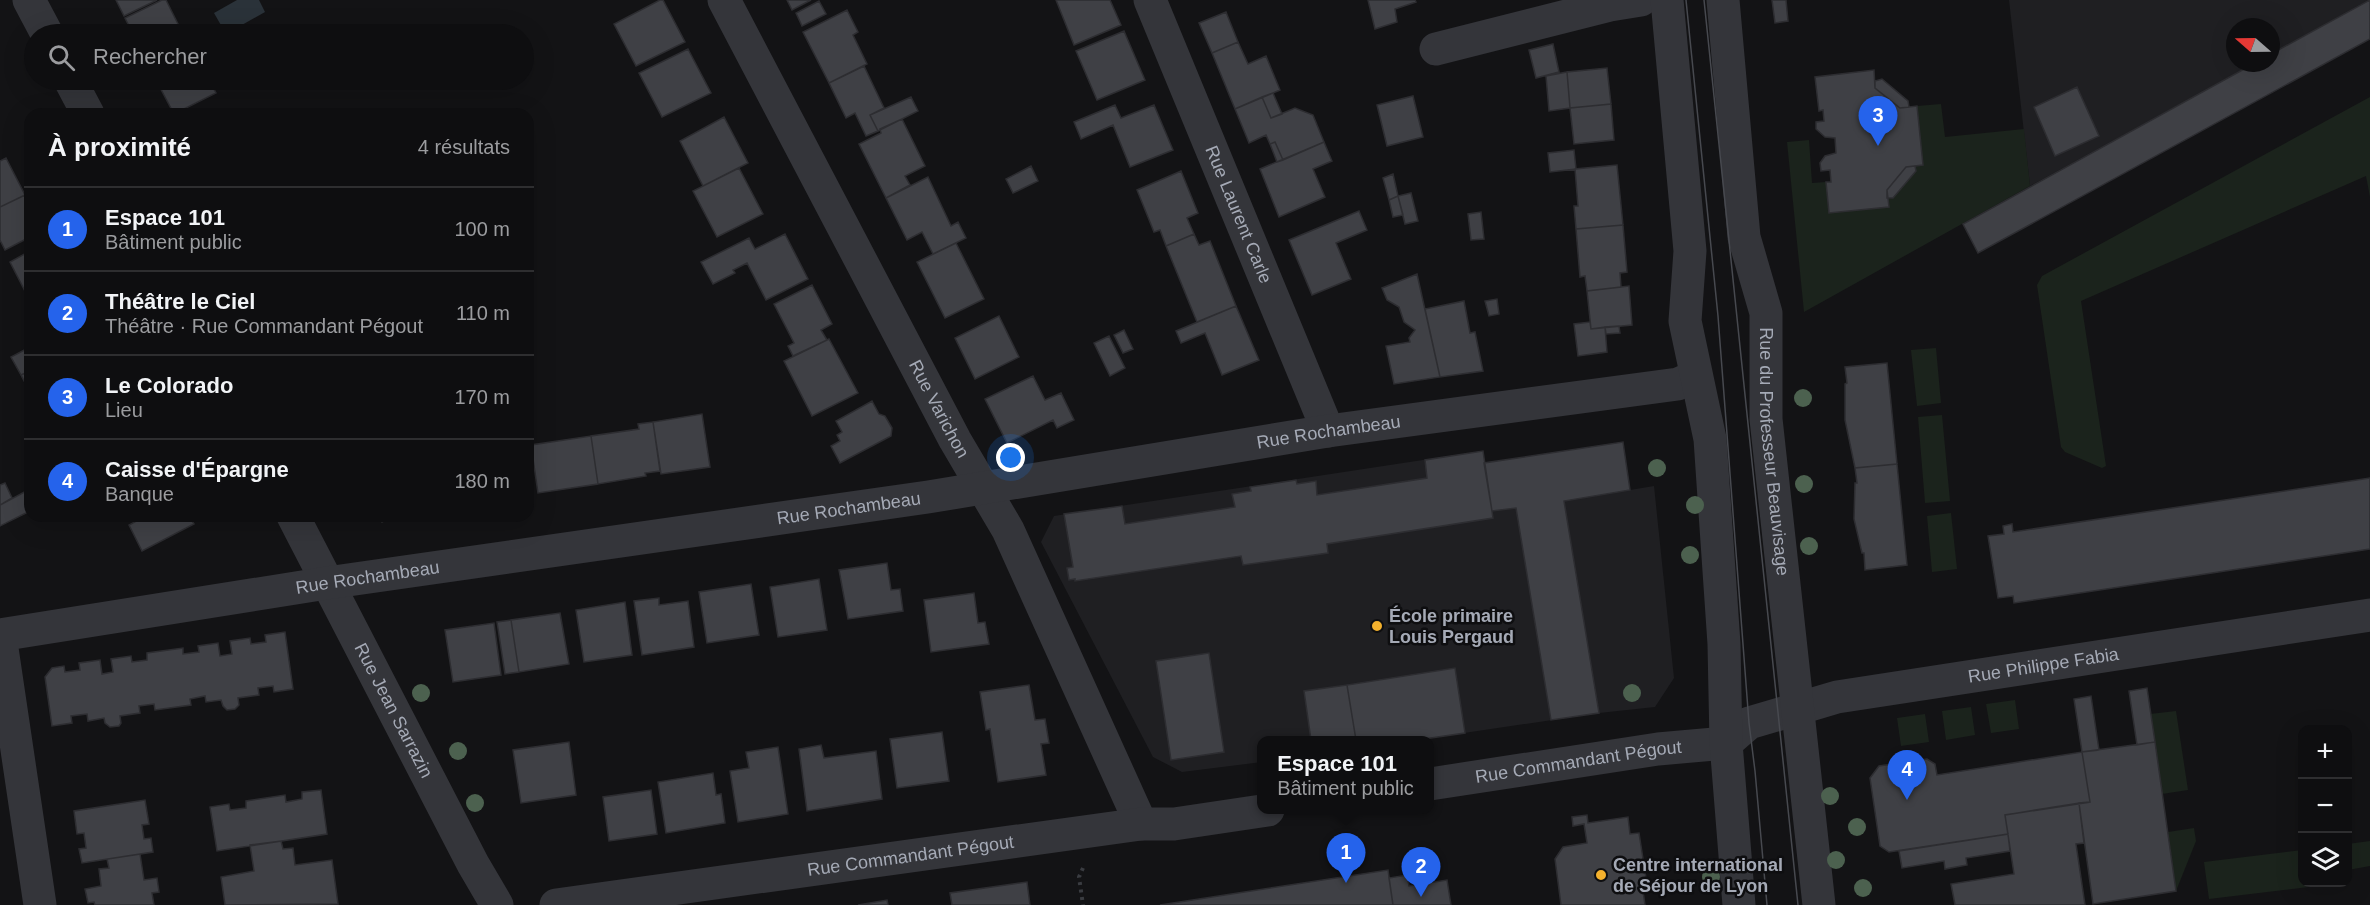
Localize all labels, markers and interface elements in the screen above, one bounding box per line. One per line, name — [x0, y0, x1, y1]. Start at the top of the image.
north arrow — [2226, 18, 2280, 72]
search box — [24, 24, 534, 90]
icon: search — [45, 41, 78, 74]
text: Rechercher — [93, 44, 207, 69]
pin: 3 — [1858, 96, 1898, 146]
text: À proximité — [48, 132, 191, 162]
text: 4 résultats — [418, 136, 510, 158]
street label: Rue Laurent Carle — [1201, 143, 1276, 286]
text: Espace 101 — [105, 205, 225, 230]
text: 1 — [62, 218, 73, 240]
text: 100 m — [454, 218, 510, 240]
text: Bâtiment public — [105, 231, 242, 253]
text: Théâtre le Ciel — [105, 289, 255, 314]
text: 2 — [62, 302, 73, 324]
text: 110 m — [456, 302, 510, 324]
text: Théâtre · Rue Commandant Pégout — [105, 315, 423, 337]
street label: Rue du Professeur Beauvisage — [1756, 327, 1793, 577]
street label: Rue Varichon — [905, 357, 973, 461]
text: Le Colorado — [105, 373, 233, 398]
text: 3 — [62, 386, 73, 408]
text: 170 m — [454, 386, 510, 408]
text: Lieu — [105, 399, 143, 421]
street label: Rue Rochambeau — [1255, 411, 1402, 453]
your location — [996, 443, 1025, 472]
text: Caisse d'Épargne — [105, 457, 289, 482]
text: 4 — [62, 470, 73, 492]
text: 180 m — [454, 470, 510, 492]
text: Banque — [105, 483, 174, 505]
street label: Rue Rochambeau — [775, 488, 922, 529]
street label: Rue Rochambeau — [294, 557, 441, 598]
place label: École primaire Louis Pergaud — [1389, 605, 1514, 647]
marker: École primaire Louis Pergaud — [1370, 619, 1384, 633]
street label: Rue Jean Sarrazin — [350, 640, 437, 781]
street label: Rue Philippe Fabia — [1967, 644, 2121, 687]
map controls — [2298, 725, 2352, 887]
button: + — [2298, 725, 2352, 779]
popup — [1257, 736, 1434, 814]
street label: Rue Commandant Pégout — [1474, 737, 1682, 787]
pin: 4 — [1888, 750, 1926, 800]
text: Espace 101 — [1277, 751, 1397, 776]
text: Bâtiment public — [1277, 777, 1414, 799]
button: − — [2298, 779, 2352, 833]
street label: Rue Commandant Pégout — [806, 832, 1015, 880]
button: layers — [2298, 833, 2352, 887]
pin: 1 — [1326, 834, 1366, 883]
pin: 2 — [1402, 848, 1440, 897]
place label: Centre international de Séjour de Lyon — [1613, 855, 1783, 896]
marker: Centre international de Séjour de Lyon — [1594, 868, 1608, 882]

